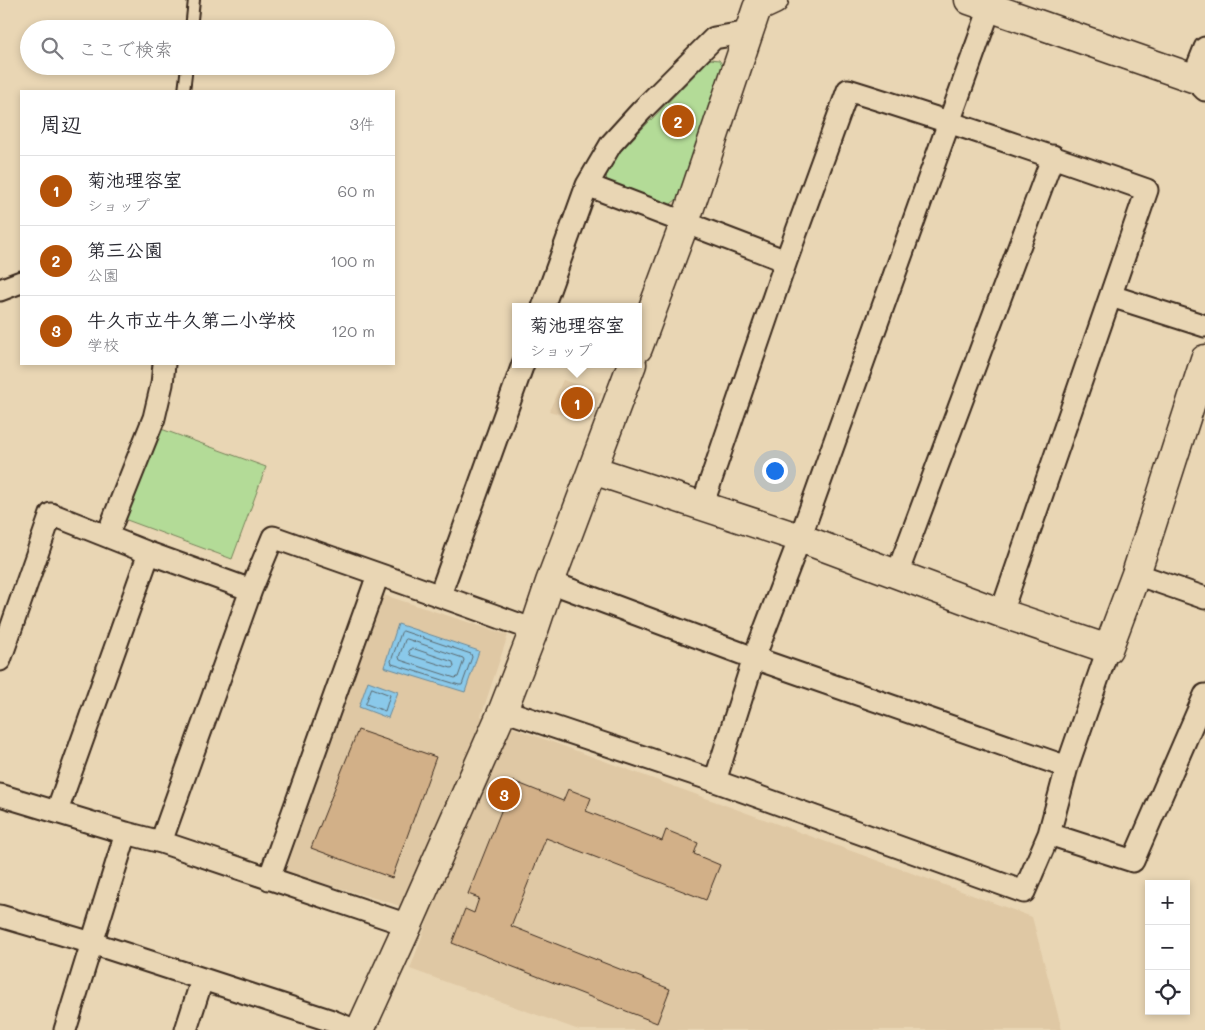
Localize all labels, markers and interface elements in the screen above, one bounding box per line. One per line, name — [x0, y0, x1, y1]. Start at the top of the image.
search box — [20, 20, 395, 75]
icon: search — [38, 34, 66, 62]
text: ここで検索 — [78, 36, 173, 61]
pin: 2 — [662, 102, 694, 140]
text: 周辺 — [40, 110, 82, 137]
text: 3件 — [350, 113, 375, 134]
text: 菊池理容室 — [87, 167, 182, 192]
text: 1 — [52, 180, 60, 201]
text: 60 m — [338, 180, 375, 201]
text: ショップ — [87, 194, 150, 215]
text: 第三公園 — [87, 237, 163, 262]
text: 2 — [52, 250, 60, 271]
text: 100 m — [330, 250, 375, 271]
text: 公園 — [87, 264, 119, 285]
popup — [512, 303, 642, 368]
text: 牛久市立牛久第二小学校 — [87, 307, 296, 332]
text: 菊池理容室 — [529, 312, 625, 337]
text: 3 — [51, 320, 61, 341]
text: 120 m — [331, 320, 375, 341]
text: 学校 — [87, 334, 119, 355]
text: ショップ — [529, 339, 593, 360]
pin: 1 — [561, 384, 593, 422]
your location — [762, 458, 788, 484]
pin: 3 — [488, 775, 520, 813]
map controls — [1145, 880, 1190, 1015]
button: + — [1145, 880, 1190, 925]
button: − — [1145, 925, 1190, 970]
button: locate — [1145, 970, 1190, 1015]

